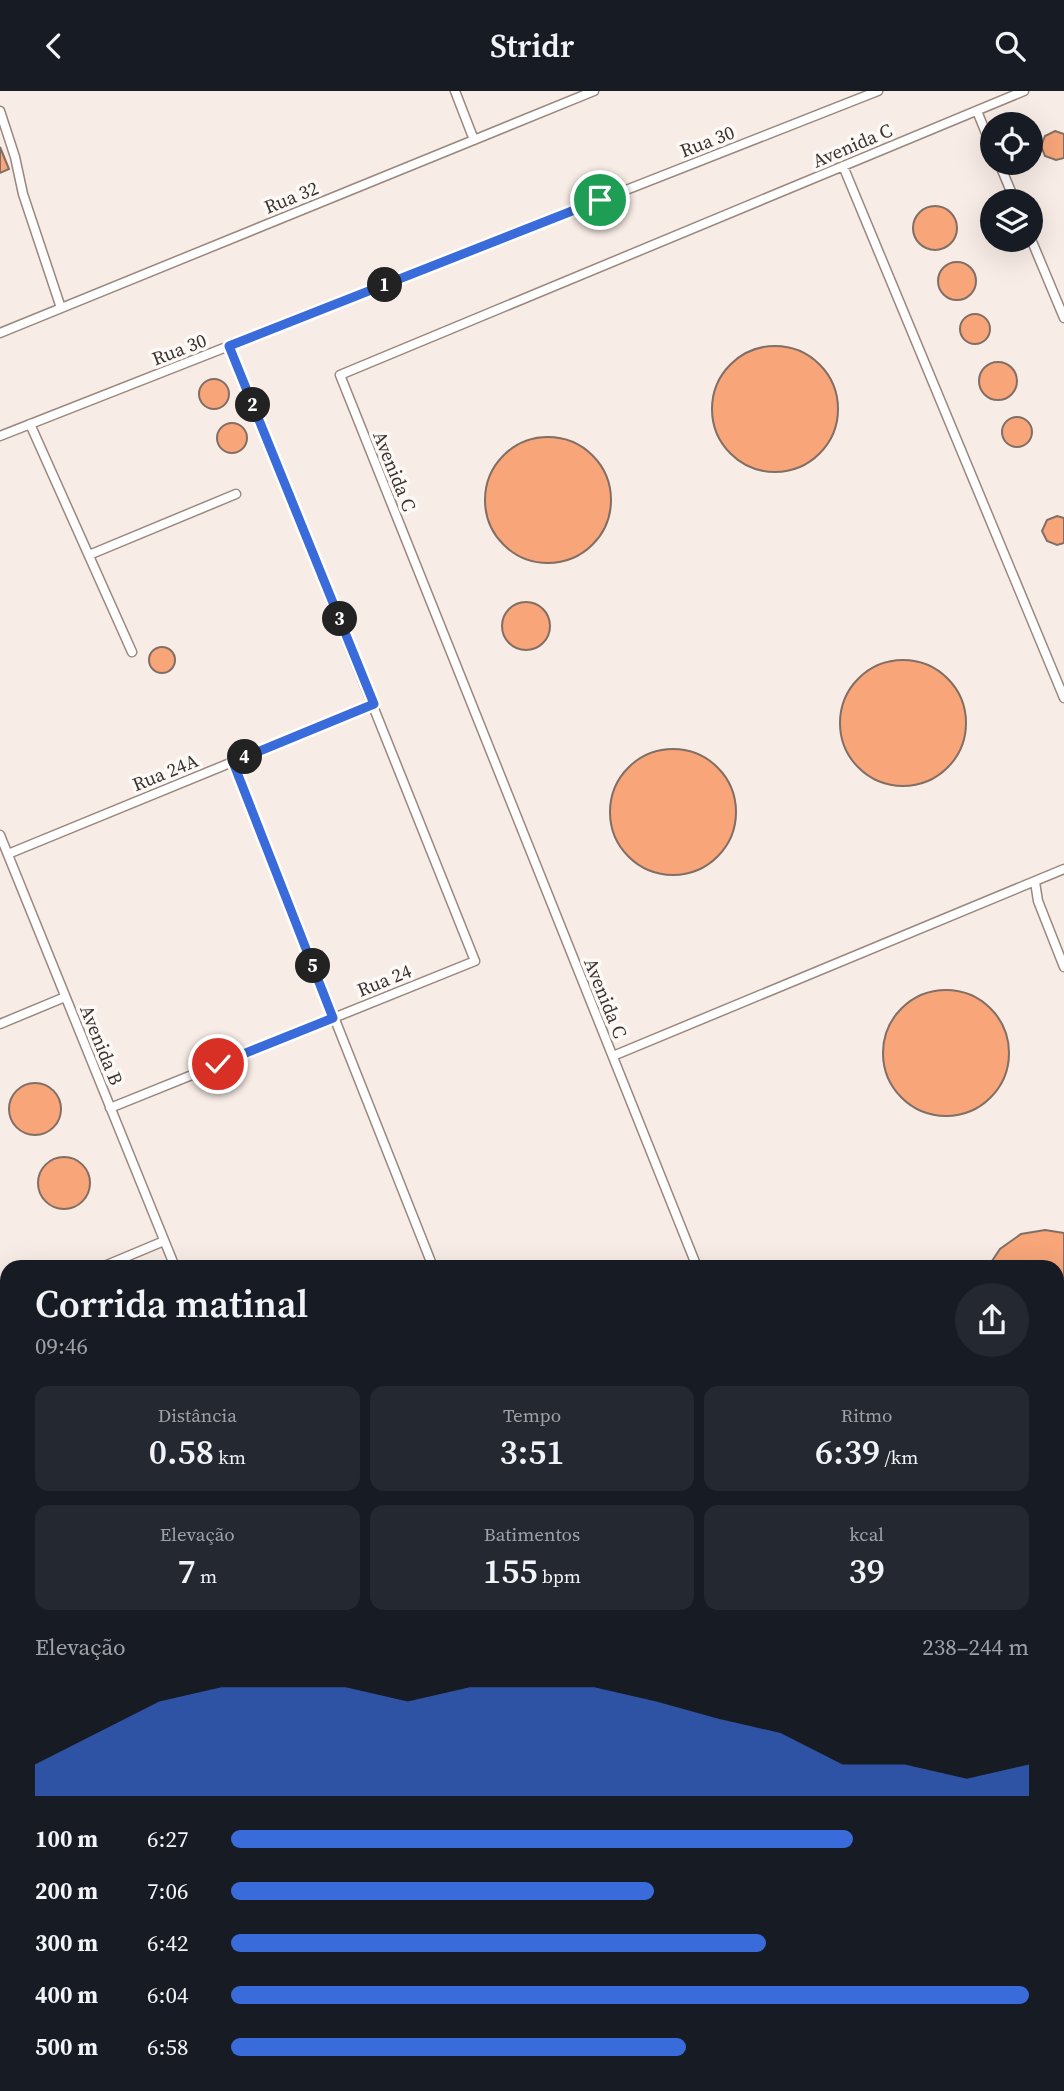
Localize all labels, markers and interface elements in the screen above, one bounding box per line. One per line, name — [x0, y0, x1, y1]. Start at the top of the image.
text: Stridr — [490, 24, 574, 68]
icon: back — [35, 27, 73, 65]
icon: search — [991, 27, 1029, 65]
map controls — [980, 112, 1043, 252]
button: locate — [980, 112, 1043, 175]
street label: Avenida C — [808, 117, 896, 173]
street label: Rua 30 — [676, 119, 738, 163]
pin — [570, 170, 630, 230]
street label: Rua 32 — [260, 174, 322, 220]
icon: arrive — [581, 181, 619, 219]
button: layers — [980, 189, 1043, 252]
pin: 1 — [368, 267, 402, 303]
text: 1 — [379, 271, 390, 297]
street label: Rua 30 — [148, 327, 210, 371]
pin: 2 — [236, 387, 270, 423]
text: 2 — [247, 391, 258, 417]
street label: Avenida C — [367, 427, 423, 515]
pin: 3 — [322, 601, 358, 637]
text: 3 — [334, 605, 345, 631]
pin: 4 — [228, 739, 262, 775]
text: 4 — [239, 743, 250, 769]
street label: Rua 24A — [128, 747, 202, 797]
pin: 5 — [296, 949, 330, 983]
text: 5 — [307, 952, 318, 978]
street label: Avenida C — [578, 954, 634, 1042]
street label: Rua 24 — [353, 957, 415, 1003]
street label: Avenida B — [74, 1001, 130, 1089]
pin — [188, 1034, 248, 1094]
icon: check — [199, 1045, 237, 1083]
text: Corrida matinal — [35, 1278, 308, 1330]
button: share — [955, 1283, 1029, 1357]
text: 09:46 — [35, 1330, 88, 1362]
text: Distância — [158, 1402, 237, 1428]
text: Tempo — [503, 1402, 561, 1428]
text: Ritmo — [841, 1402, 893, 1428]
text: 0.58 — [149, 1428, 214, 1476]
text: 3:51 — [499, 1428, 565, 1476]
text: 6:39 — [815, 1428, 880, 1476]
text: km — [214, 1444, 246, 1470]
text: /km — [880, 1444, 918, 1470]
text: Elevação — [160, 1521, 235, 1547]
text: Batimentos — [484, 1521, 580, 1547]
text: kcal — [849, 1521, 884, 1547]
text: 7 — [177, 1547, 196, 1595]
text: 155 — [483, 1547, 538, 1595]
text: 39 — [848, 1547, 885, 1595]
text: m — [196, 1563, 217, 1589]
text: bpm — [538, 1563, 581, 1589]
text: Elevação — [35, 1631, 126, 1663]
text: 238–244 m — [922, 1631, 1029, 1663]
text: 100 m — [35, 1823, 98, 1855]
text: 6:27 — [147, 1823, 188, 1855]
text: 200 m — [35, 1875, 98, 1907]
text: 7:06 — [147, 1875, 188, 1907]
text: 300 m — [35, 1927, 98, 1959]
text: 6:42 — [147, 1927, 188, 1959]
text: 400 m — [35, 1979, 98, 2011]
text: 6:04 — [147, 1979, 188, 2011]
text: 500 m — [35, 2031, 98, 2063]
text: 6:58 — [147, 2031, 188, 2063]

